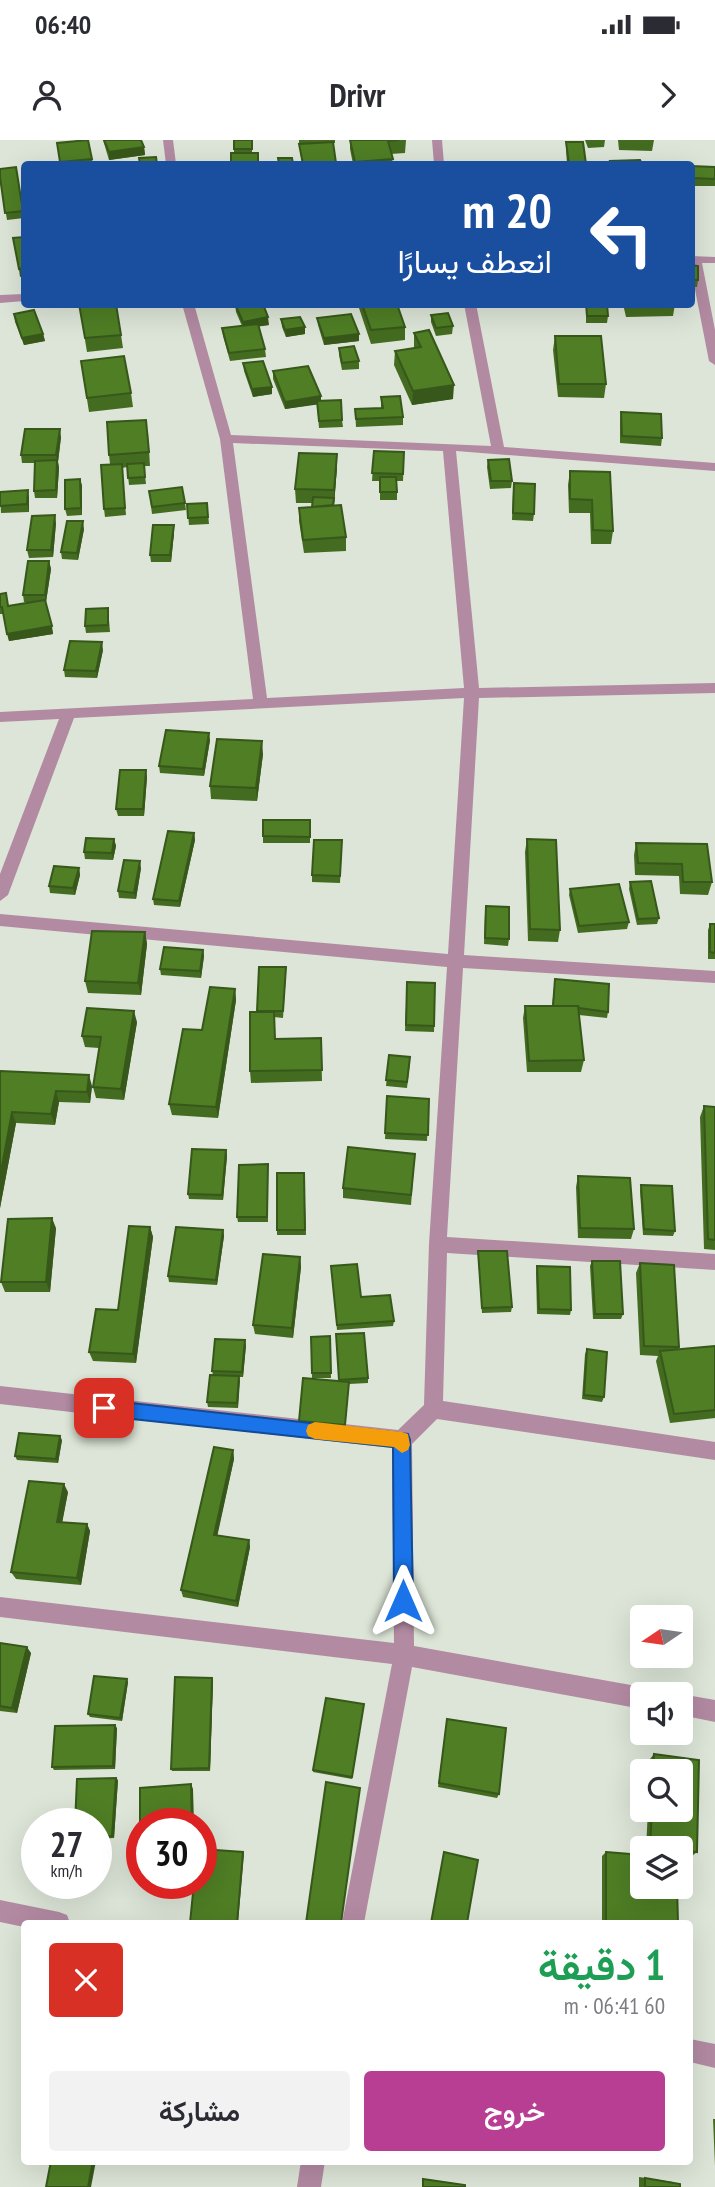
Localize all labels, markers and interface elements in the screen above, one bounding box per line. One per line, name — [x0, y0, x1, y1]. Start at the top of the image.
text: 06:40 — [35, 8, 91, 41]
text: Drivr — [330, 74, 385, 116]
icon: person — [28, 76, 66, 114]
icon: forward — [649, 76, 687, 114]
text: 20 m — [463, 178, 552, 242]
icon: left — [576, 189, 667, 280]
text: انعطف يسارًا — [397, 240, 552, 282]
pin — [74, 1378, 134, 1438]
icon: arrive — [85, 1389, 123, 1427]
position arrow — [366, 1564, 440, 1638]
north arrow — [630, 1605, 693, 1668]
map controls — [630, 1605, 693, 1899]
button: sound — [630, 1682, 693, 1745]
button: search — [630, 1759, 693, 1822]
speed limit sign: 30 — [126, 1808, 217, 1899]
text: 27 — [50, 1821, 83, 1867]
button: layers — [630, 1836, 693, 1899]
text: km/h — [51, 1859, 82, 1882]
text: 1 دقيقة — [538, 1937, 665, 1992]
button: close — [49, 1943, 123, 2017]
text: 60 m · 06:41 — [564, 1991, 665, 2020]
button: مشاركة — [49, 2071, 350, 2151]
button: خروج — [364, 2071, 665, 2151]

